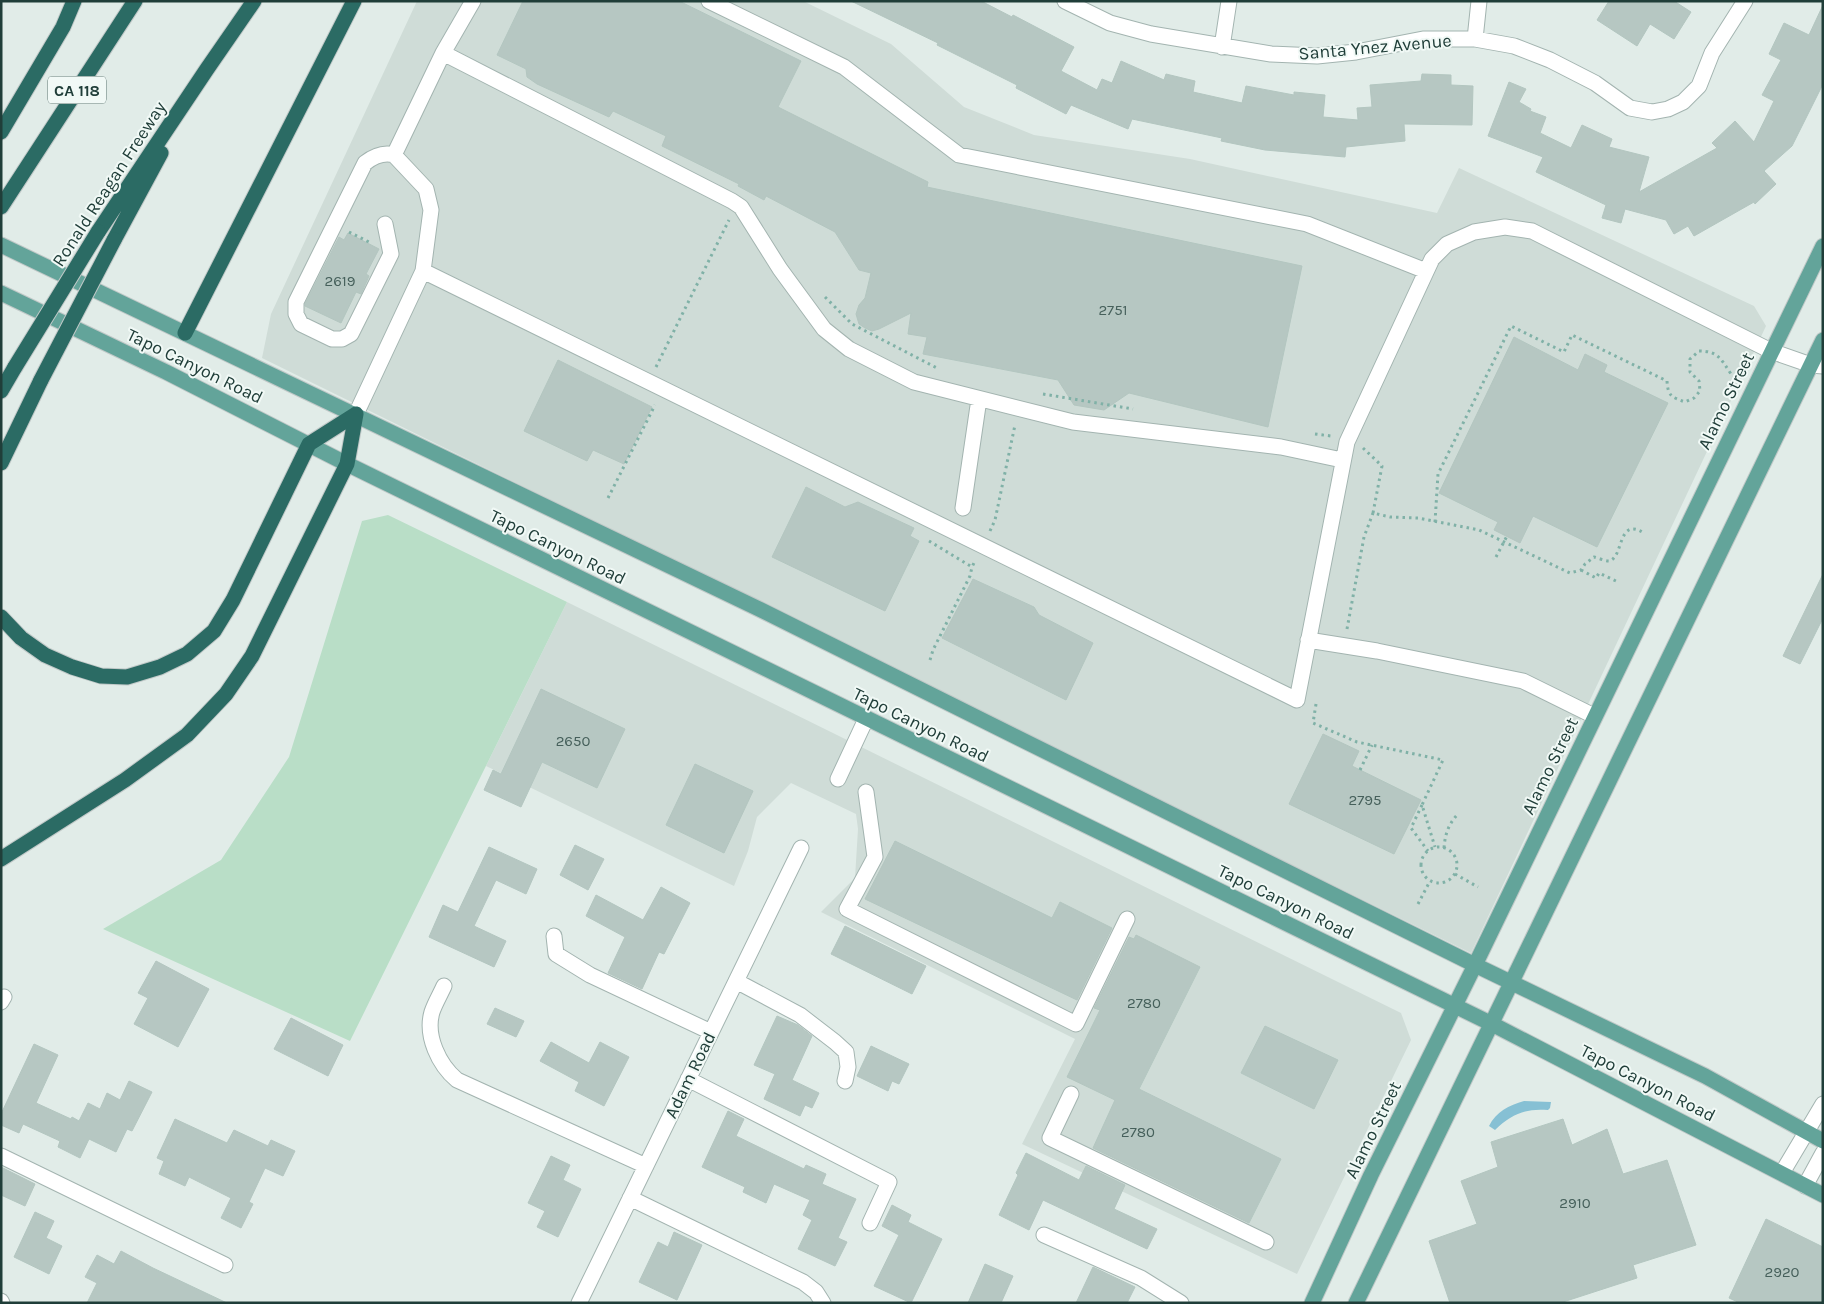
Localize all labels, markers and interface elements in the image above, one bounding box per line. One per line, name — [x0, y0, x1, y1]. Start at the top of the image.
street label: Santa Ynez Avenue — [1298, 29, 1452, 65]
road number: CA 118 — [48, 76, 106, 104]
street label: Ronald Reagan Freeway — [47, 97, 171, 271]
house number: 2619 — [325, 272, 355, 290]
house number: 2751 — [1098, 301, 1128, 319]
street label: Tapo Canyon Road — [123, 324, 267, 408]
street label: Alamo Street — [1693, 348, 1759, 453]
street label: Tapo Canyon Road — [486, 505, 630, 589]
street label: Tapo Canyon Road — [849, 683, 993, 767]
street label: Alamo Street — [1517, 713, 1583, 818]
house number: 2650 — [556, 732, 590, 750]
house number: 2795 — [1349, 791, 1381, 809]
street label: Tapo Canyon Road — [1214, 860, 1358, 944]
house number: 2780 — [1127, 994, 1161, 1012]
street label: Adam Road — [660, 1028, 720, 1122]
street label: Tapo Canyon Road — [1577, 1039, 1719, 1127]
street label: Alamo Street — [1340, 1077, 1406, 1182]
house number: 2780 — [1121, 1123, 1155, 1141]
house number: 2910 — [1559, 1194, 1591, 1212]
house number: 2920 — [1765, 1263, 1800, 1281]

